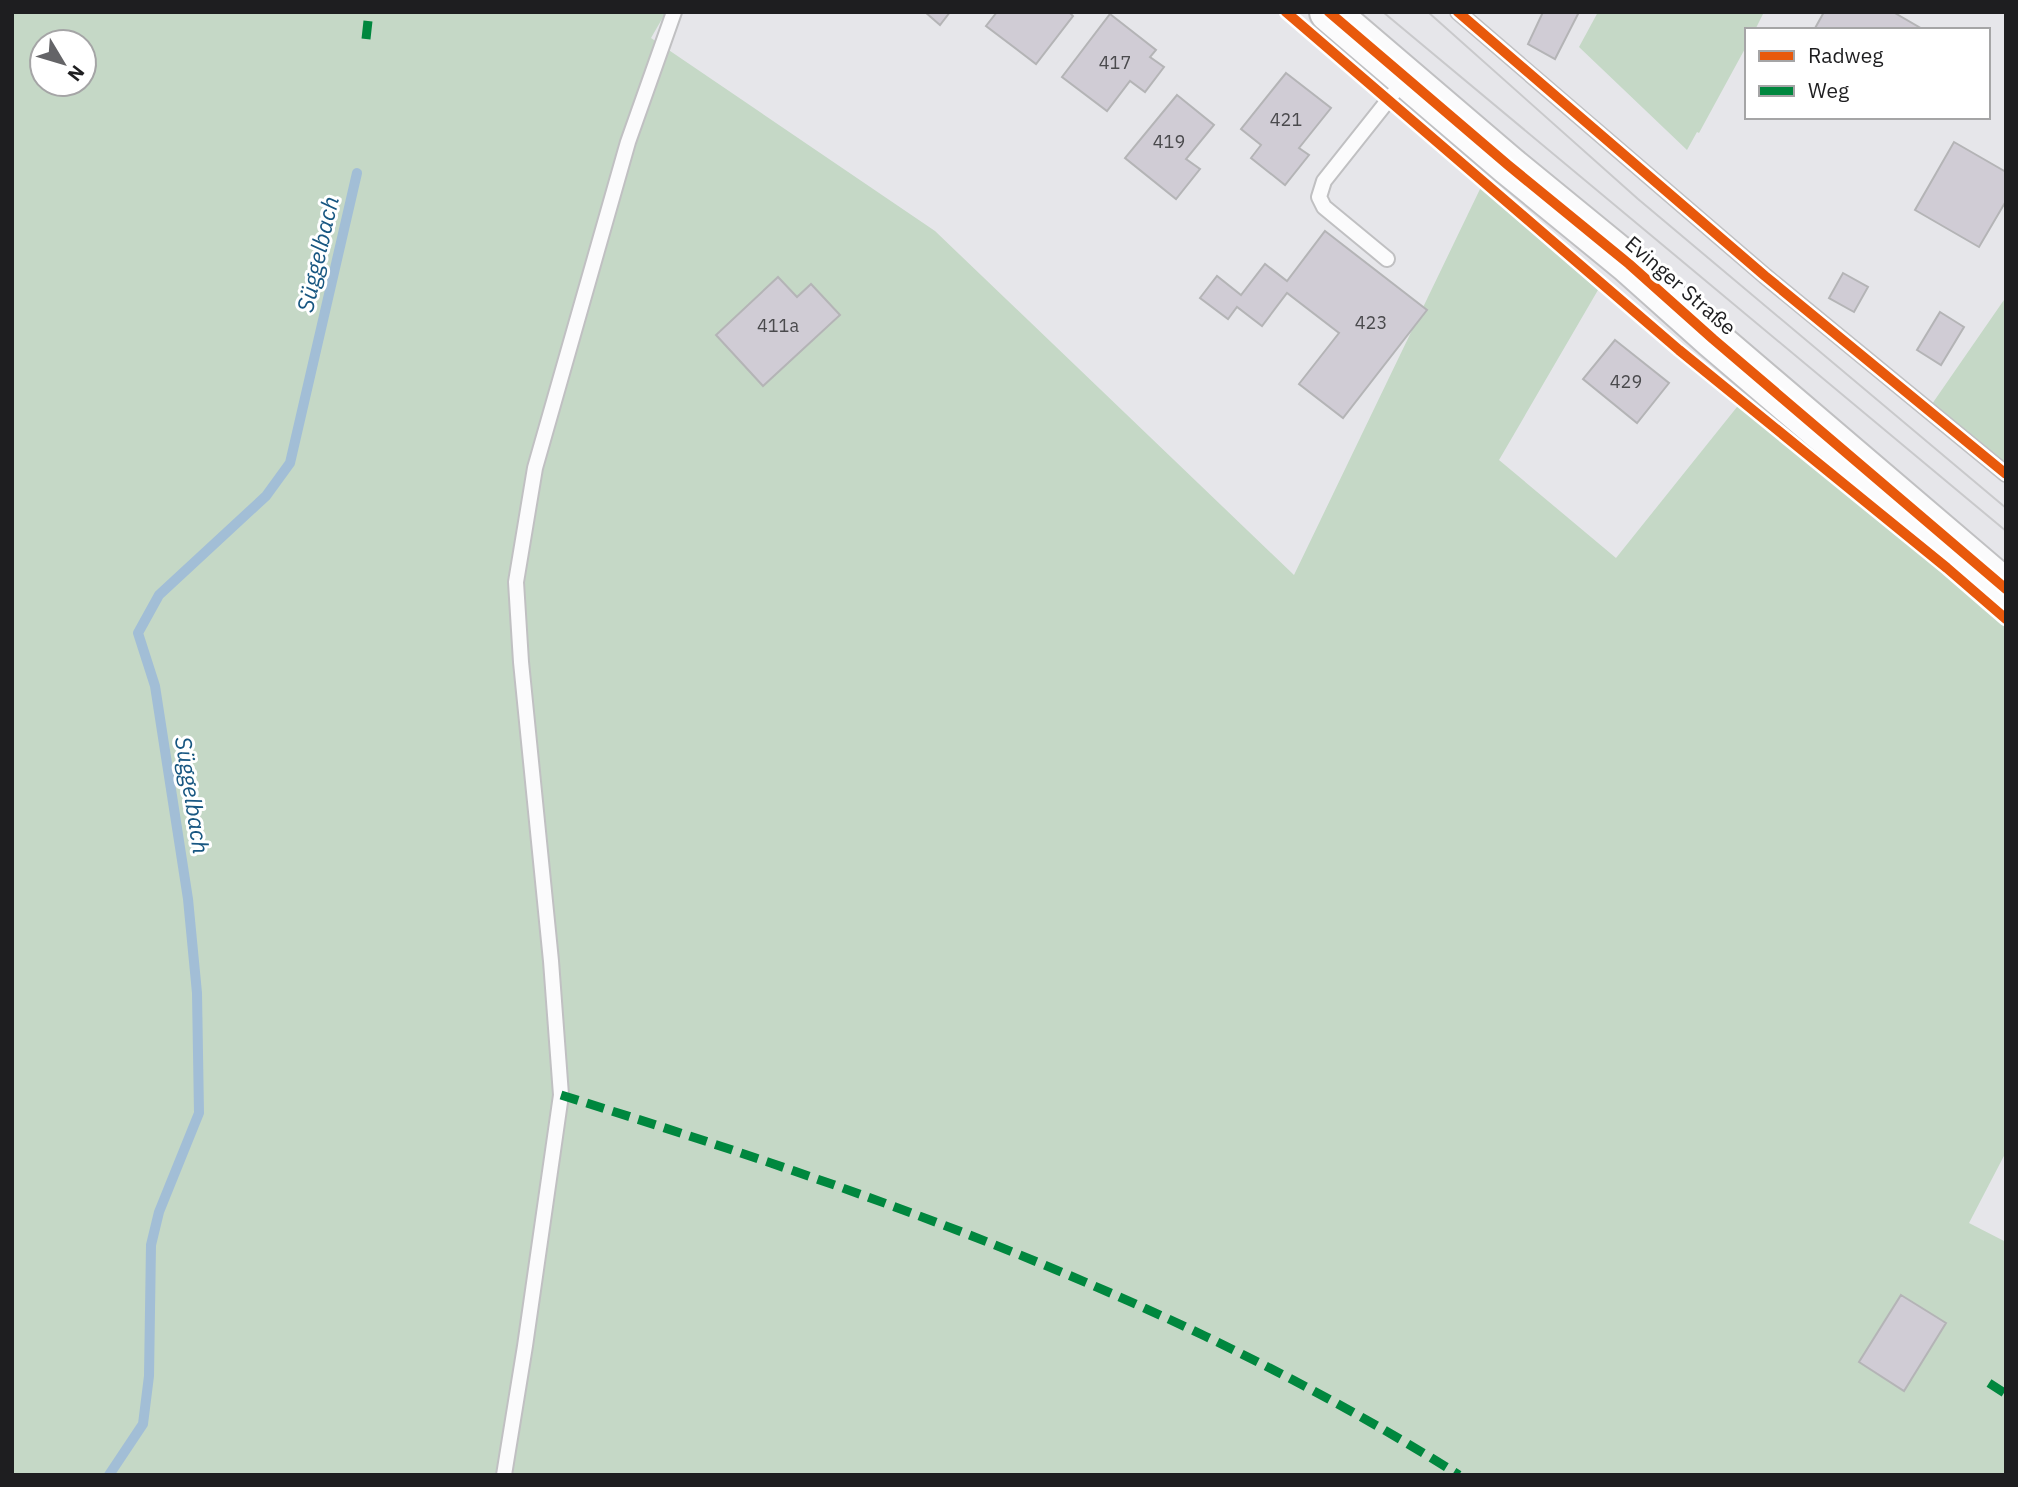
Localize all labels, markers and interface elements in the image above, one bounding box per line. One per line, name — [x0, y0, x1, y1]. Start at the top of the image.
north arrow — [28, 28, 98, 98]
legend — [1745, 28, 1990, 119]
text: Radweg — [1808, 41, 1883, 69]
house number: 417 — [1099, 51, 1131, 74]
text: N — [63, 61, 90, 86]
text: Weg — [1808, 76, 1849, 104]
house number: 421 — [1270, 108, 1302, 131]
house number: 419 — [1153, 130, 1185, 153]
water label: Süggelbach — [289, 193, 345, 315]
street label: Evinger Straße — [1620, 229, 1742, 341]
house number: 423 — [1355, 311, 1387, 334]
house number: 411a — [757, 314, 799, 337]
house number: 429 — [1610, 370, 1642, 393]
water label: Süggelbach — [169, 734, 217, 856]

